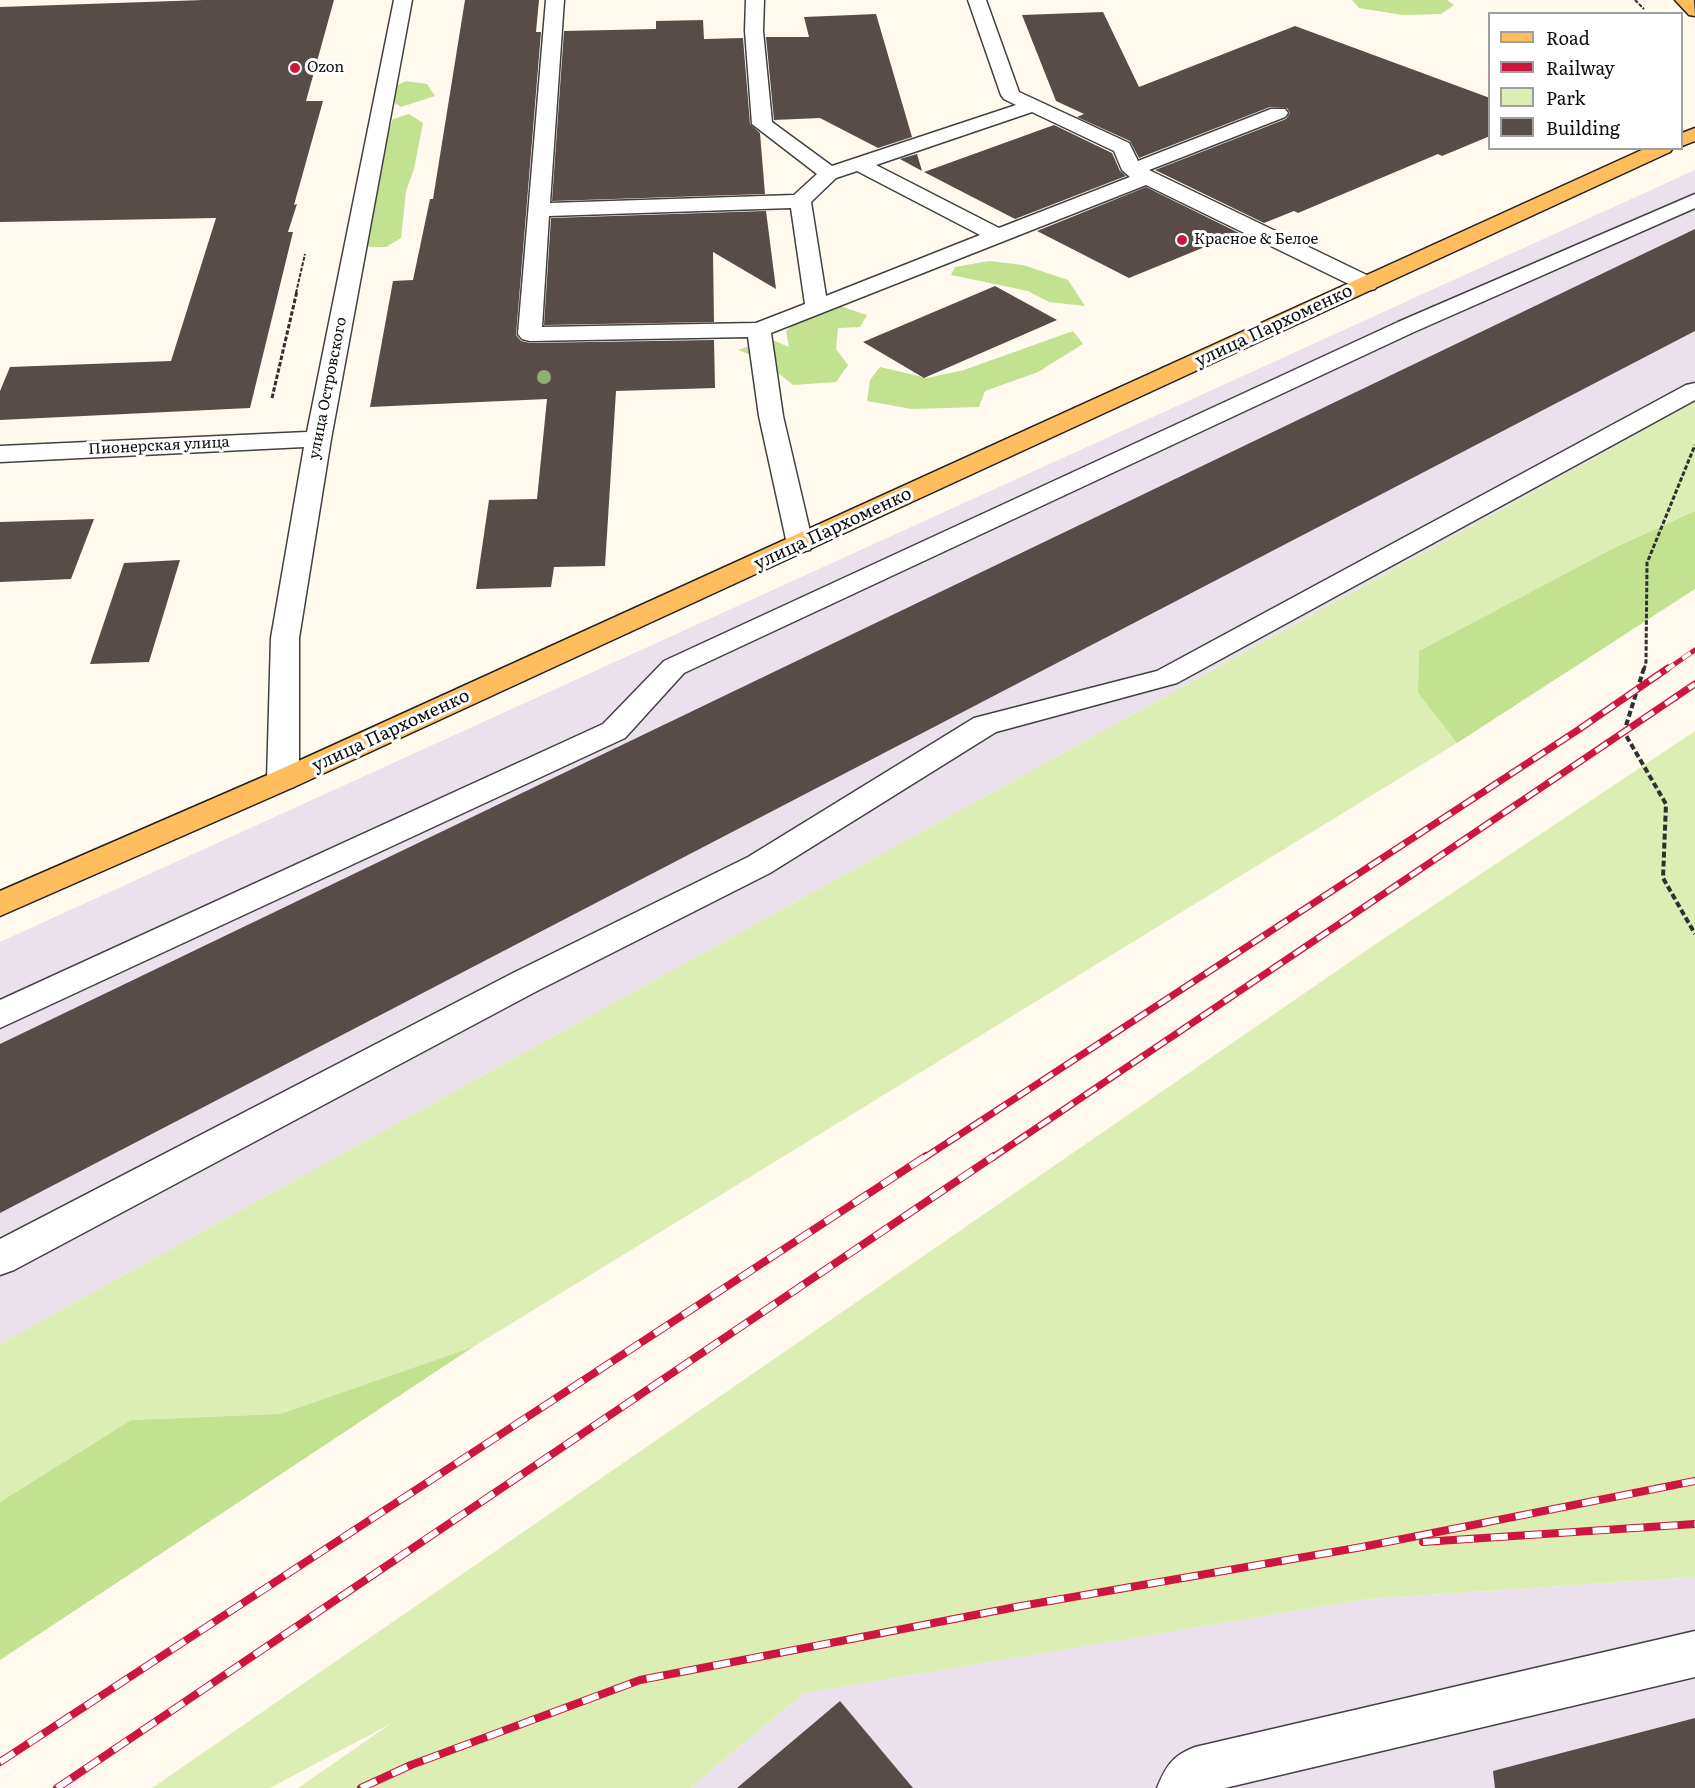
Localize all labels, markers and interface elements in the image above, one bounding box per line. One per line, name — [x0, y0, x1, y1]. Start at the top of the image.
legend — [1488, 12, 1683, 150]
text: Road — [1546, 24, 1590, 51]
text: Railway — [1546, 54, 1615, 81]
place label: Ozon — [307, 59, 344, 77]
marker: Ozon — [288, 61, 302, 75]
text: Park — [1546, 84, 1585, 111]
text: Building — [1546, 114, 1620, 141]
place label: Красное & Белое — [1194, 231, 1318, 249]
marker: Красное & Белое — [1175, 233, 1189, 247]
street label: улица Пархоменко — [1192, 280, 1356, 372]
street label: улица Островского — [305, 315, 351, 461]
street label: Пионерская улица — [88, 433, 230, 459]
street label: улица Пархоменко — [751, 483, 915, 575]
street label: улица Пархоменко — [309, 685, 473, 777]

